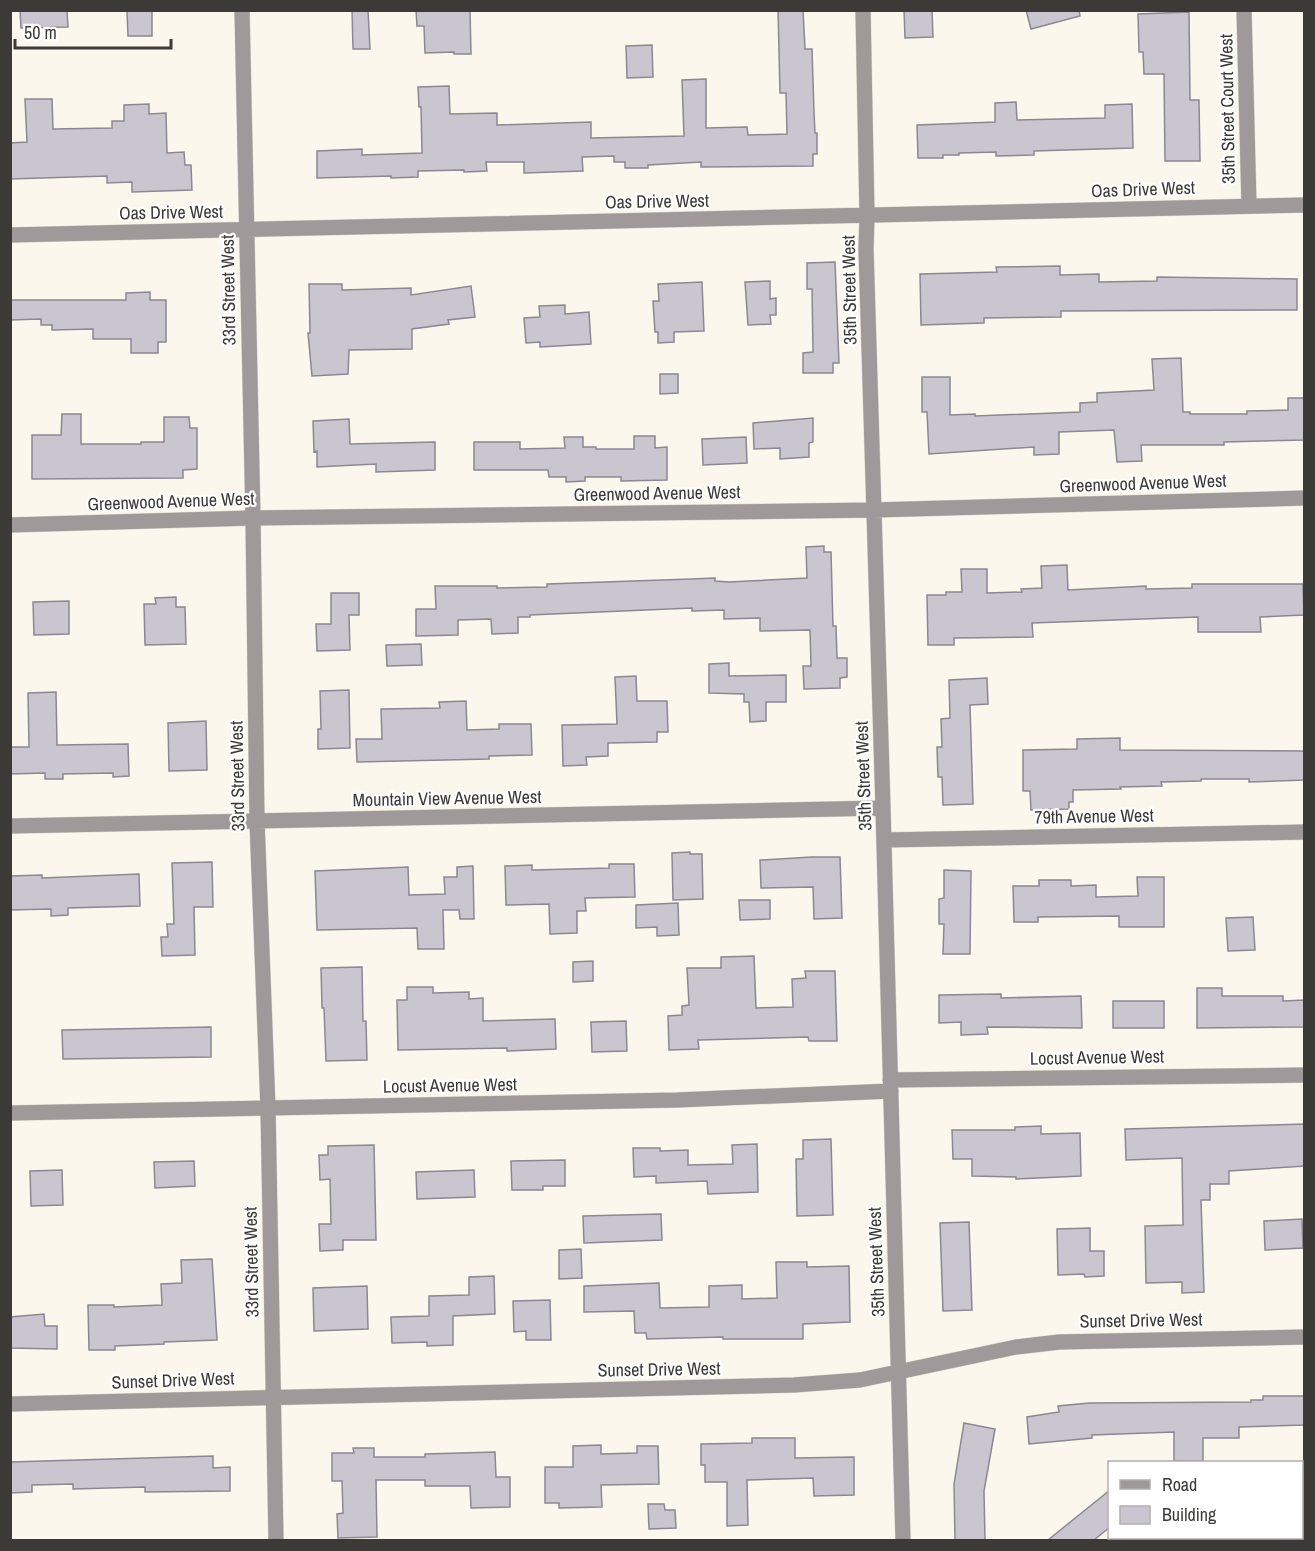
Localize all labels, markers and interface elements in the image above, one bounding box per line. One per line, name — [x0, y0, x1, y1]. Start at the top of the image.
scale bar — [15, 12, 171, 50]
text: 50 m — [24, 20, 57, 45]
street label: 35th Street Court West — [1213, 34, 1241, 184]
street label: Oas Drive West — [1091, 175, 1195, 203]
street label: Oas Drive West — [605, 188, 709, 214]
street label: Oas Drive West — [119, 199, 223, 225]
street label: 33rd Street West — [215, 235, 241, 345]
street label: 35th Street West — [836, 235, 862, 345]
street label: Greenwood Avenue West — [1059, 468, 1227, 498]
street label: Greenwood Avenue West — [573, 479, 741, 507]
street label: Greenwood Avenue West — [87, 486, 255, 516]
street label: 33rd Street West — [224, 721, 250, 831]
street label: 35th Street West — [849, 721, 877, 831]
street label: Mountain View Avenue West — [352, 784, 542, 812]
street label: 79th Avenue West — [1034, 802, 1154, 830]
street label: Locust Avenue West — [1030, 1043, 1164, 1071]
street label: Locust Avenue West — [383, 1071, 517, 1099]
street label: 33rd Street West — [238, 1207, 264, 1317]
street label: 35th Street West — [862, 1207, 890, 1317]
street label: Sunset Drive West — [1079, 1306, 1203, 1334]
street label: Sunset Drive West — [597, 1355, 721, 1383]
street label: Sunset Drive West — [111, 1365, 235, 1395]
legend — [1108, 1461, 1303, 1539]
text: Road — [1162, 1472, 1197, 1497]
text: Building — [1162, 1502, 1217, 1527]

